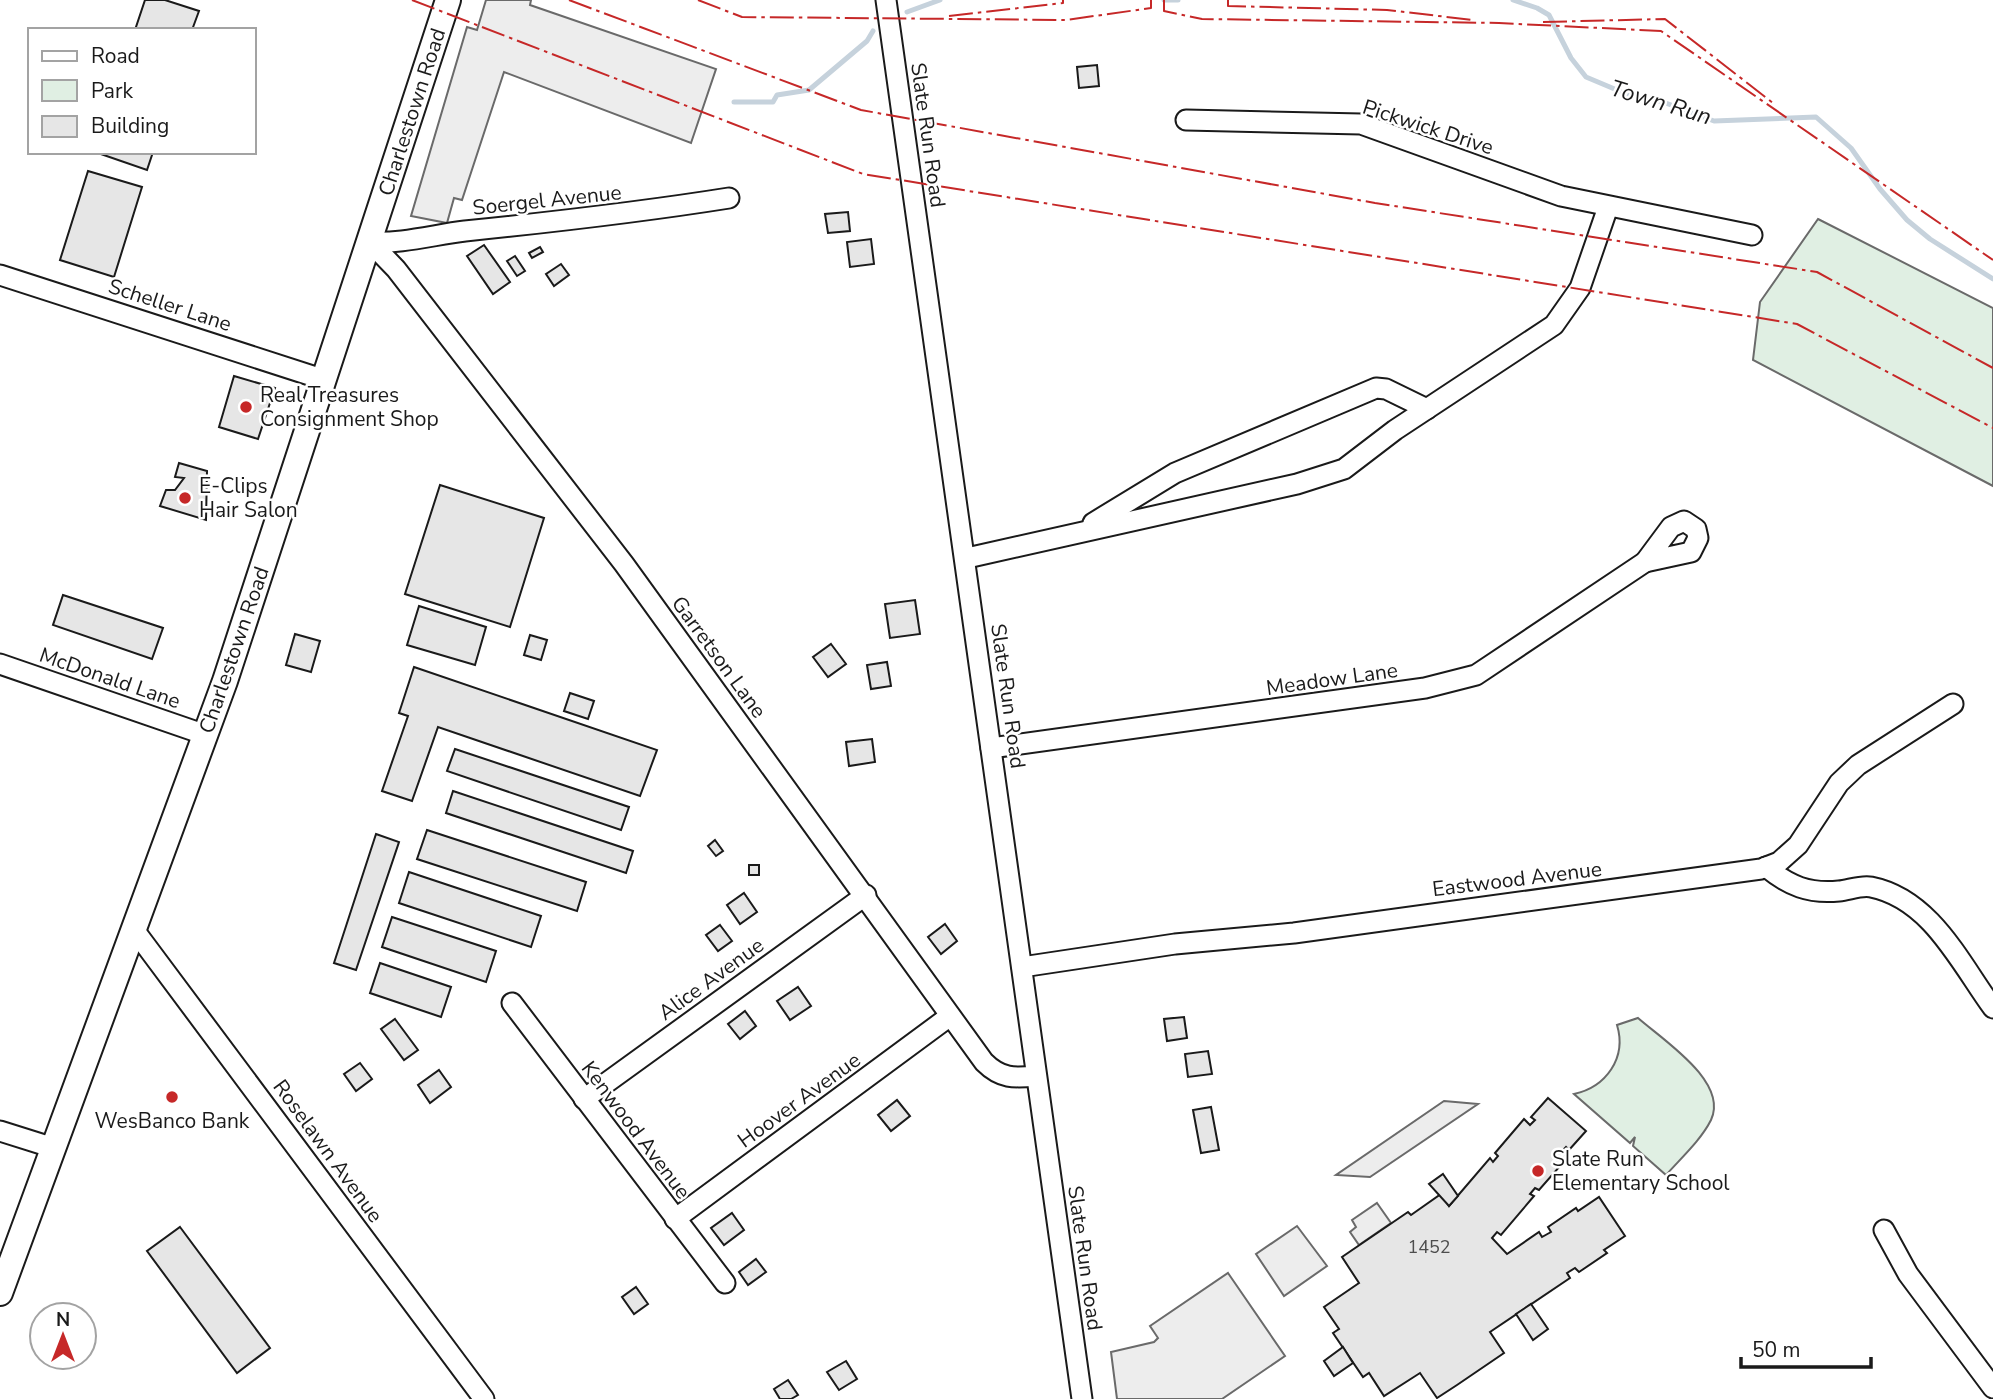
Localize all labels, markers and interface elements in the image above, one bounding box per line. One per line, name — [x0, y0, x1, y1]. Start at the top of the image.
street label: Charlestown Road — [372, 25, 452, 199]
legend — [28, 28, 256, 154]
text: Road — [91, 42, 140, 70]
street label: Slate Run Road — [904, 61, 952, 209]
water label: Town Run — [1606, 72, 1715, 133]
text: Park — [91, 77, 133, 105]
street label: Pickwick Drive — [1359, 93, 1497, 161]
text: Building — [91, 112, 169, 140]
street label: Soergel Avenue — [471, 178, 623, 222]
street label: Scheller Lane — [105, 272, 235, 338]
place label: Real Treasures Consignment Shop — [260, 381, 439, 433]
marker: Real Treasures Consignment Shop — [238, 399, 254, 415]
place label: E-Clips Hair Salon — [199, 472, 298, 524]
marker: E-Clips Hair Salon — [177, 490, 193, 506]
street label: Charlestown Road — [192, 563, 276, 737]
street label: Garretson Lane — [665, 590, 773, 724]
street label: Slate Run Road — [984, 622, 1032, 770]
street label: McDonald Lane — [36, 641, 184, 715]
street label: Meadow Lane — [1264, 656, 1400, 702]
street label: Eastwood Avenue — [1431, 855, 1603, 903]
street label: Alice Avenue — [653, 931, 769, 1027]
street label: Hoover Avenue — [732, 1046, 866, 1154]
street label: Kenwood Avenue — [575, 1055, 697, 1205]
street label: Roselawn Avenue — [267, 1074, 389, 1228]
marker: WesBanco Bank — [164, 1089, 180, 1105]
place label: WesBanco Bank — [95, 1107, 250, 1135]
place label: Slate Run Elementary School — [1552, 1145, 1730, 1197]
marker: Slate Run Elementary School — [1530, 1163, 1546, 1179]
street label: Slate Run Road — [1061, 1184, 1109, 1332]
house number: 1452 — [1407, 1235, 1451, 1259]
north arrow — [28, 1301, 98, 1371]
text: N — [56, 1307, 70, 1333]
scale bar — [1741, 1326, 1870, 1370]
text: 50 m — [1752, 1336, 1801, 1364]

